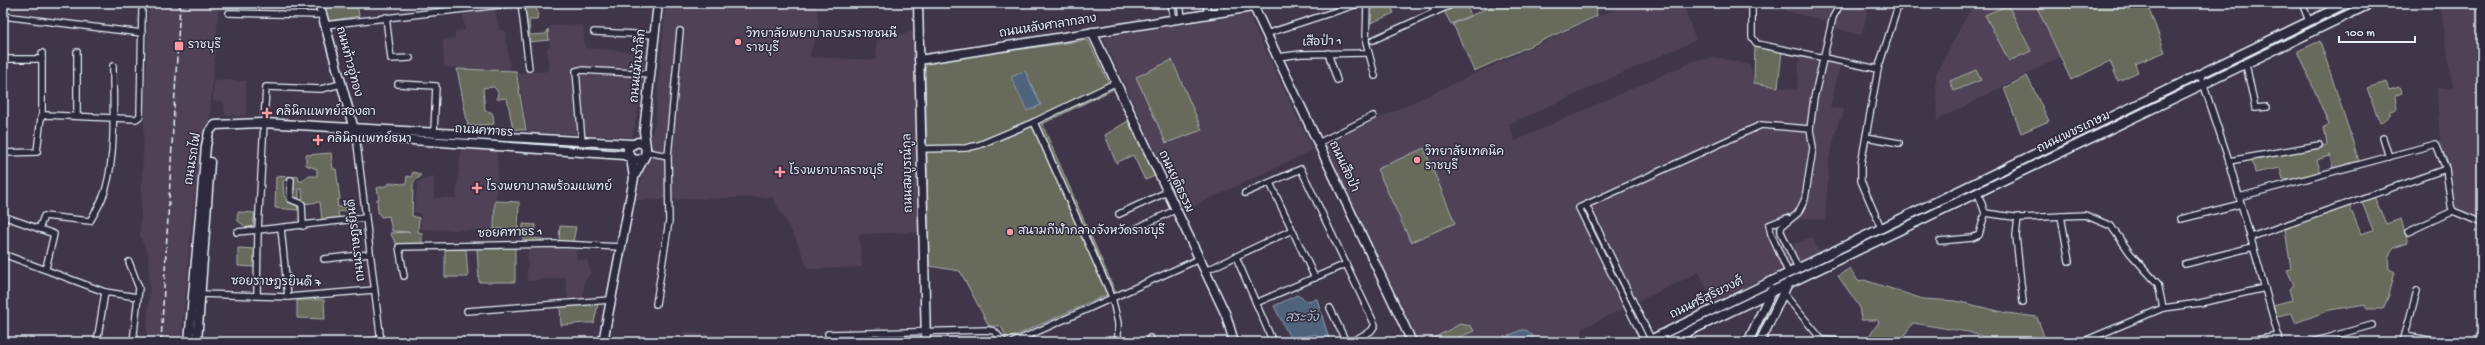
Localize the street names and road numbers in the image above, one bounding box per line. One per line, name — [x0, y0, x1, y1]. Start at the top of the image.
street label: ถนนหลังศาลากลาง — [998, 10, 1098, 42]
street label: ถนนท้าวอู่ทอง — [332, 24, 367, 99]
street label: ถนนแม้นรำลึก — [626, 28, 650, 103]
street label: เสือป่า 1 — [1302, 32, 1342, 51]
street label: ถนนเพชรเกษม — [2035, 109, 2113, 157]
street label: ถนนคฑาธร — [454, 123, 514, 141]
street label: ถนนรถไฟ — [180, 131, 205, 186]
street label: ถนนสมบูรณ์กูล — [898, 133, 917, 213]
street label: ถนนเสือป่า — [1325, 138, 1364, 195]
street label: ถนนยุติธรรม — [1154, 148, 1197, 215]
street label: ถนนราษฎรยินดี — [343, 198, 369, 282]
street label: ซอยคฑาธร 1 — [478, 226, 543, 242]
street label: ถนนศรีสุริยวงศ์ — [1667, 272, 1747, 323]
street label: ซอยราษฎรยินดี 7 — [231, 273, 322, 291]

